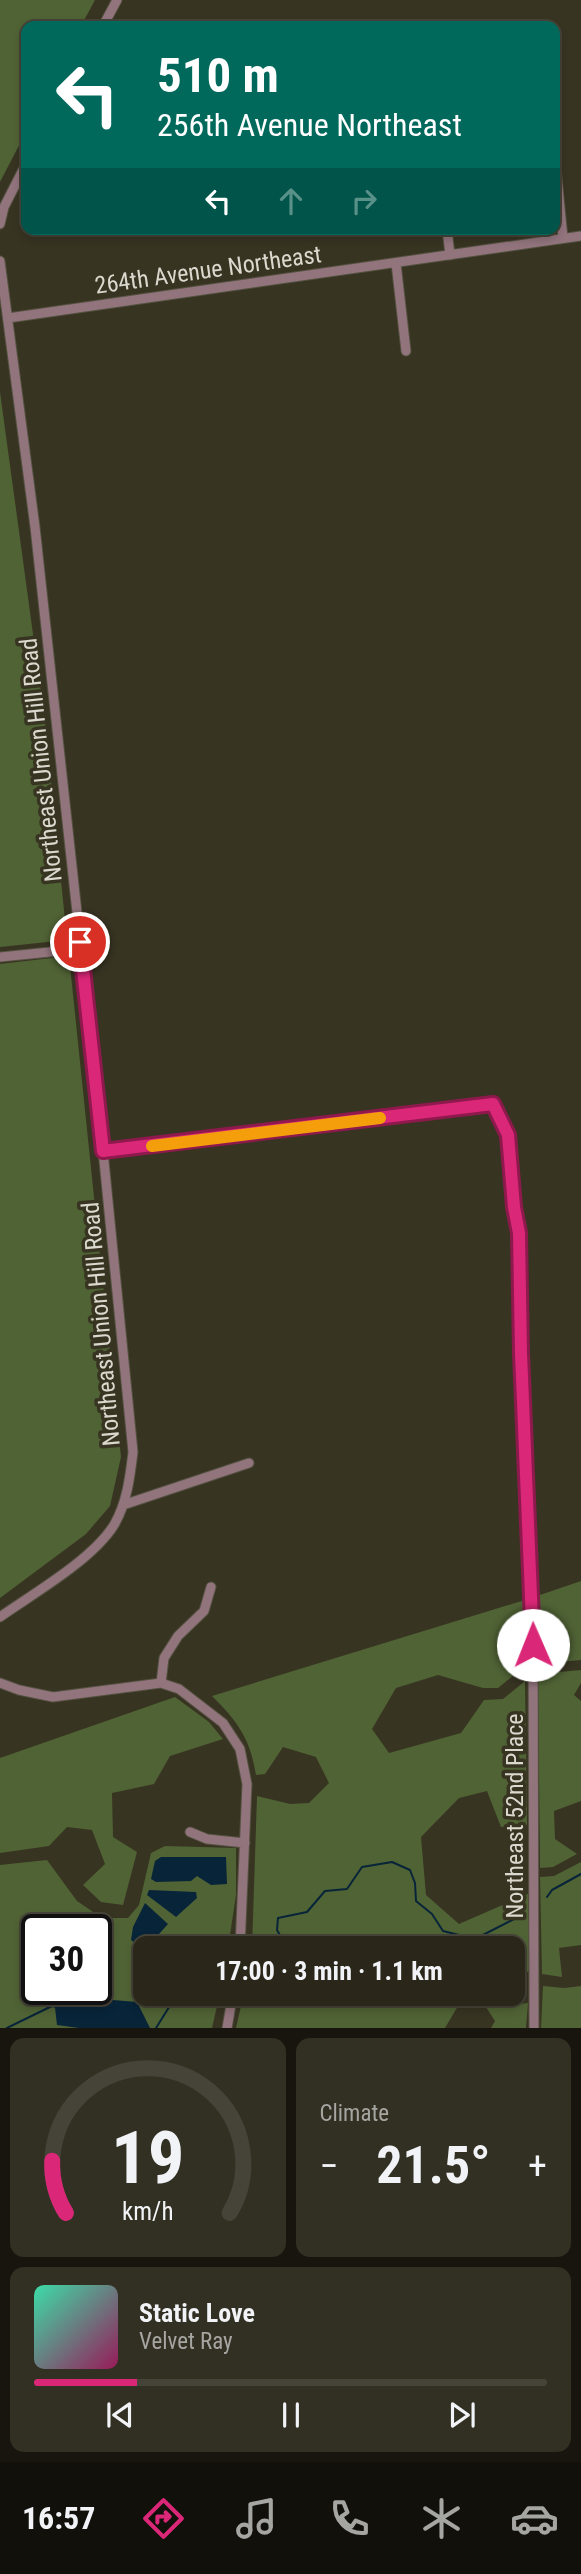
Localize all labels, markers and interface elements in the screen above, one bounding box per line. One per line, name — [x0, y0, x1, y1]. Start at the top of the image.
text: 510 m — [157, 47, 279, 104]
icon: left — [42, 49, 133, 140]
text: 256th Avenue Northeast — [157, 106, 462, 144]
icon: left — [199, 182, 237, 220]
icon: ahead — [272, 182, 310, 220]
icon: right — [345, 182, 383, 220]
street label: 264th Avenue Northeast — [93, 240, 323, 300]
street label: Northeast Union Hill Road — [14, 637, 68, 883]
pin — [50, 912, 110, 972]
icon: arrive — [61, 923, 99, 961]
street label: Northeast Union Hill Road — [76, 1201, 126, 1447]
position arrow — [496, 1608, 570, 1682]
street label: Northeast 52nd Place — [501, 1713, 529, 1919]
speed limit sign: 30 — [21, 1914, 112, 2005]
text: 17:00 · 3 min · 1.1 km — [215, 1956, 443, 1986]
text: Climate — [320, 2100, 389, 2127]
text: 19 — [111, 2116, 185, 2202]
text: 21.5° — [376, 2135, 490, 2196]
text: − — [320, 2144, 339, 2188]
text: + — [528, 2144, 547, 2188]
text: km/h — [122, 2197, 173, 2226]
text: Static Love — [139, 2298, 255, 2328]
text: Velvet Ray — [139, 2328, 233, 2355]
icon: previous — [101, 2396, 139, 2434]
icon: pause — [272, 2396, 310, 2434]
icon: next — [443, 2396, 481, 2434]
icon: directions — [139, 2494, 188, 2543]
icon: music — [232, 2494, 281, 2543]
icon: phone — [325, 2494, 374, 2543]
icon: climate — [417, 2494, 466, 2543]
icon: car — [510, 2494, 559, 2543]
text: 16:57 — [22, 2499, 95, 2537]

